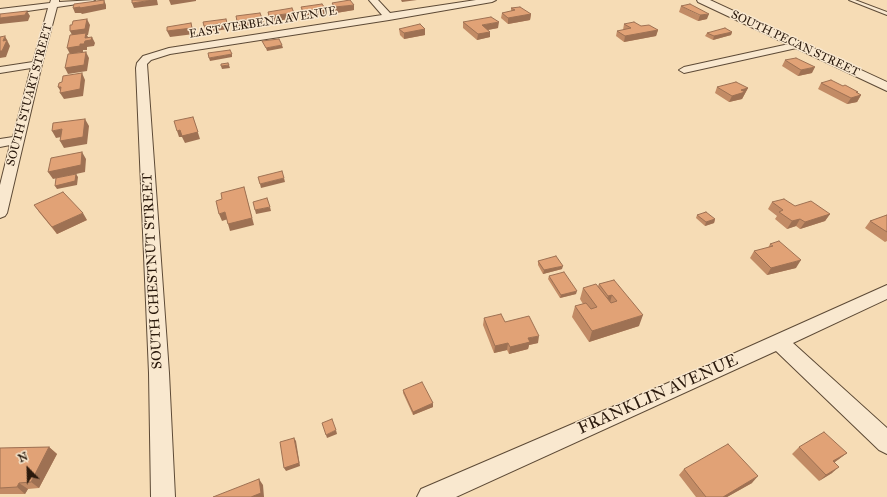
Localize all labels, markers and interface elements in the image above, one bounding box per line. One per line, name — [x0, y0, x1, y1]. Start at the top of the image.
street label: EAST VERBENA AVENUE — [188, 4, 338, 42]
street label: SOUTH PECAN STREET — [728, 8, 862, 80]
street label: SOUTH STUART STREET — [4, 22, 56, 168]
street label: SOUTH CHESTNUT STREET — [139, 173, 167, 369]
street label: FRANKLIN AVENUE — [575, 350, 741, 440]
north arrow — [8, 449, 48, 489]
text: N — [16, 450, 30, 465]

